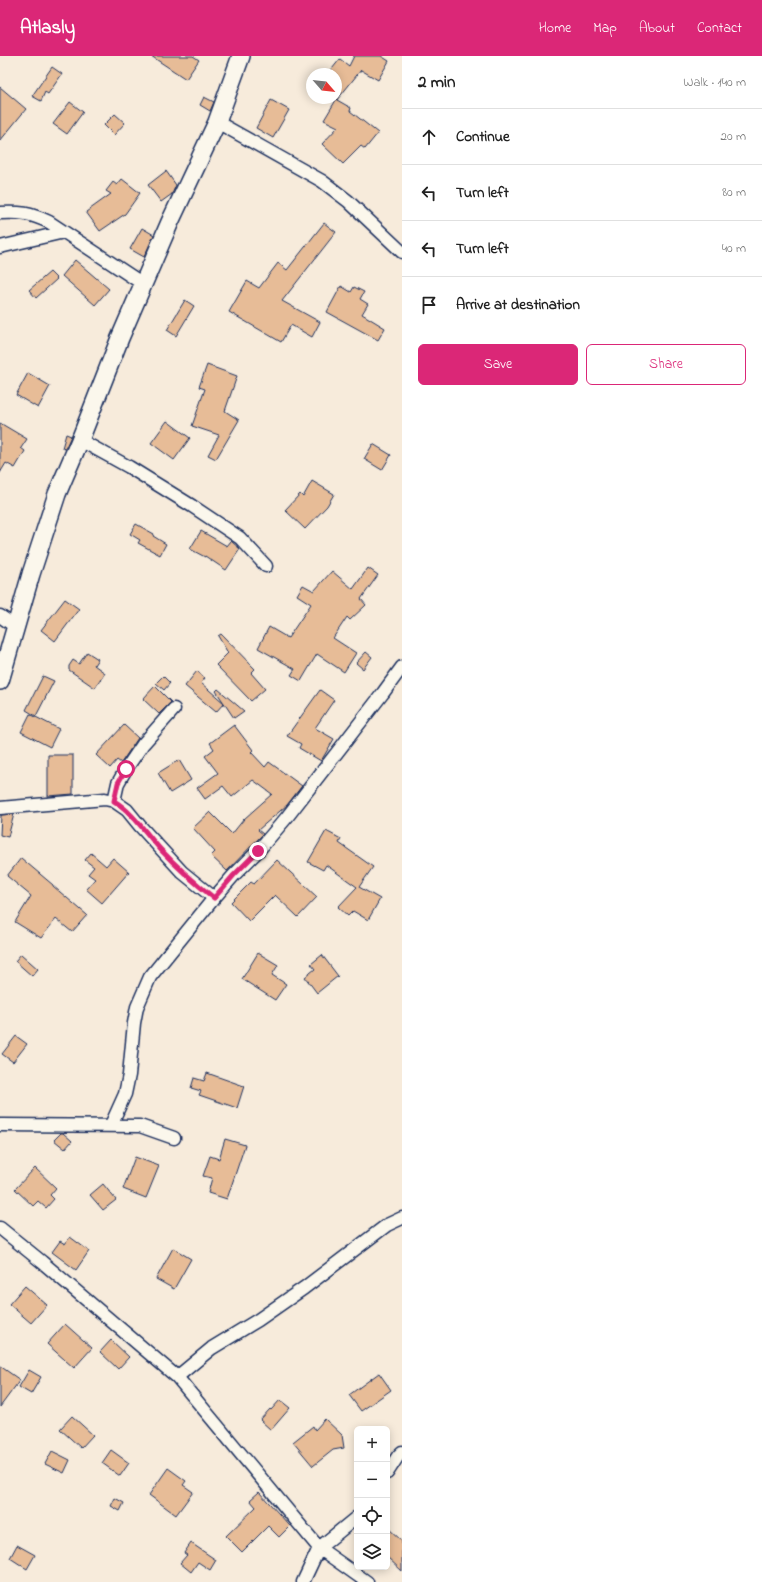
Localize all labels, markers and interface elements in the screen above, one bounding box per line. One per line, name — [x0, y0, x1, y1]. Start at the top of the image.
text: Atlasly — [20, 15, 75, 42]
text: Home — [539, 18, 571, 39]
text: Map — [593, 18, 617, 39]
text: About — [639, 18, 675, 39]
text: Contact — [697, 18, 742, 39]
north arrow — [306, 68, 342, 104]
text: 2 min — [418, 70, 455, 95]
text: Walk · 140 m — [683, 73, 746, 92]
icon: ahead — [418, 126, 440, 148]
text: Continue — [456, 126, 510, 148]
text: 20 m — [721, 127, 746, 146]
icon: left — [418, 182, 440, 204]
text: Turn left — [456, 182, 509, 204]
text: 80 m — [722, 183, 746, 202]
icon: left — [418, 238, 440, 260]
text: Turn left — [456, 238, 509, 260]
text: 40 m — [722, 239, 746, 258]
icon: arrive — [418, 294, 440, 316]
text: Arrive at destination — [456, 294, 580, 316]
button: Save — [418, 344, 578, 385]
button: Share — [586, 344, 746, 385]
route start — [117, 760, 135, 778]
route end — [249, 842, 267, 860]
map controls — [354, 1426, 390, 1570]
button: + — [354, 1426, 390, 1462]
button: − — [354, 1462, 390, 1498]
button: locate — [354, 1498, 390, 1534]
button: layers — [354, 1534, 390, 1570]

